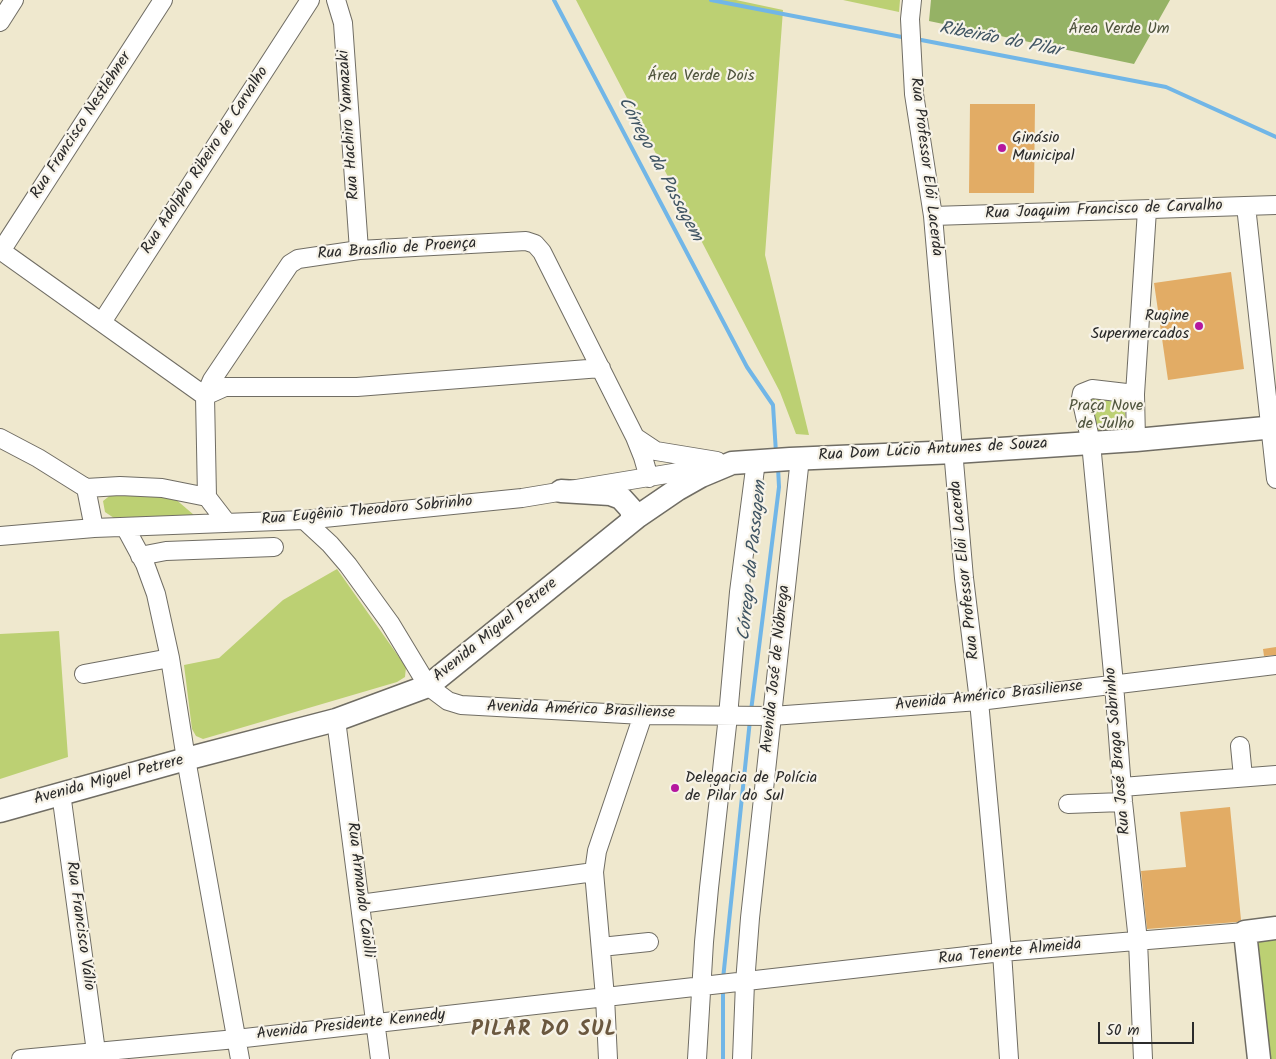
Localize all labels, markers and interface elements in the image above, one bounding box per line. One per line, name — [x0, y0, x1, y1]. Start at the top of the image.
water label: Ribeirão do Pilar — [937, 19, 1063, 63]
park label: Área Verde Um — [1068, 20, 1170, 40]
street label: Rua Francisco Nestlehner — [27, 49, 137, 203]
street label: Rua Hachiro Yamazaki — [335, 49, 365, 201]
street label: Rua Adolpho Ribeiro de Carvalho — [138, 64, 274, 258]
park label: Área Verde Dois — [648, 67, 754, 87]
street label: Rua Professor Elói Lacerda — [904, 76, 946, 258]
water label: Córrego da Passagem — [612, 94, 706, 246]
place label: Ginásio Municipal — [1012, 129, 1075, 167]
marker: Ginásio Municipal — [996, 142, 1008, 154]
street label: Rua Joaquim Francisco de Carvalho — [985, 197, 1223, 225]
street label: Rua Brasílio de Proença — [317, 235, 477, 265]
place label: Rugine Supermercados — [1091, 307, 1189, 345]
marker: Rugine Supermercados — [1193, 320, 1205, 332]
park label: Praça Nove de Julho — [1069, 397, 1143, 435]
street label: Rua Dom Lúcio Antunes de Souza — [818, 435, 1048, 467]
street label: Rua Professor Elói Lacerda — [947, 479, 985, 661]
water label: Córrego da Passagem — [735, 480, 773, 642]
street label: Rua Eugênio Theodoro Sobrinho — [261, 493, 473, 531]
street label: Avenida Miguel Petrere — [430, 575, 562, 687]
street label: Avenida José de Nóbrega — [759, 584, 795, 754]
street label: Rua José Braga Sobrinho — [1102, 666, 1136, 836]
street label: Avenida Américo Brasiliense — [894, 678, 1084, 716]
street label: Avenida Américo Brasiliense — [487, 698, 675, 724]
street label: Avenida Miguel Petrere — [32, 752, 186, 810]
place label: Delegacia de Polícia de Pilar do Sul — [685, 769, 817, 807]
marker: Delegacia de Polícia de Pilar do Sul — [669, 782, 681, 794]
street label: Rua Armando Caiolli — [341, 821, 377, 959]
street label: Rua Francisco Válio — [60, 860, 98, 992]
street label: Rua Tenente Almeida — [938, 936, 1082, 970]
street label: Avenida Presidente Kennedy — [256, 1007, 446, 1045]
scale bar — [1101, 1012, 1197, 1044]
district label: PILAR DO SUL — [469, 1018, 619, 1044]
text: 50 m — [1106, 1019, 1140, 1043]

